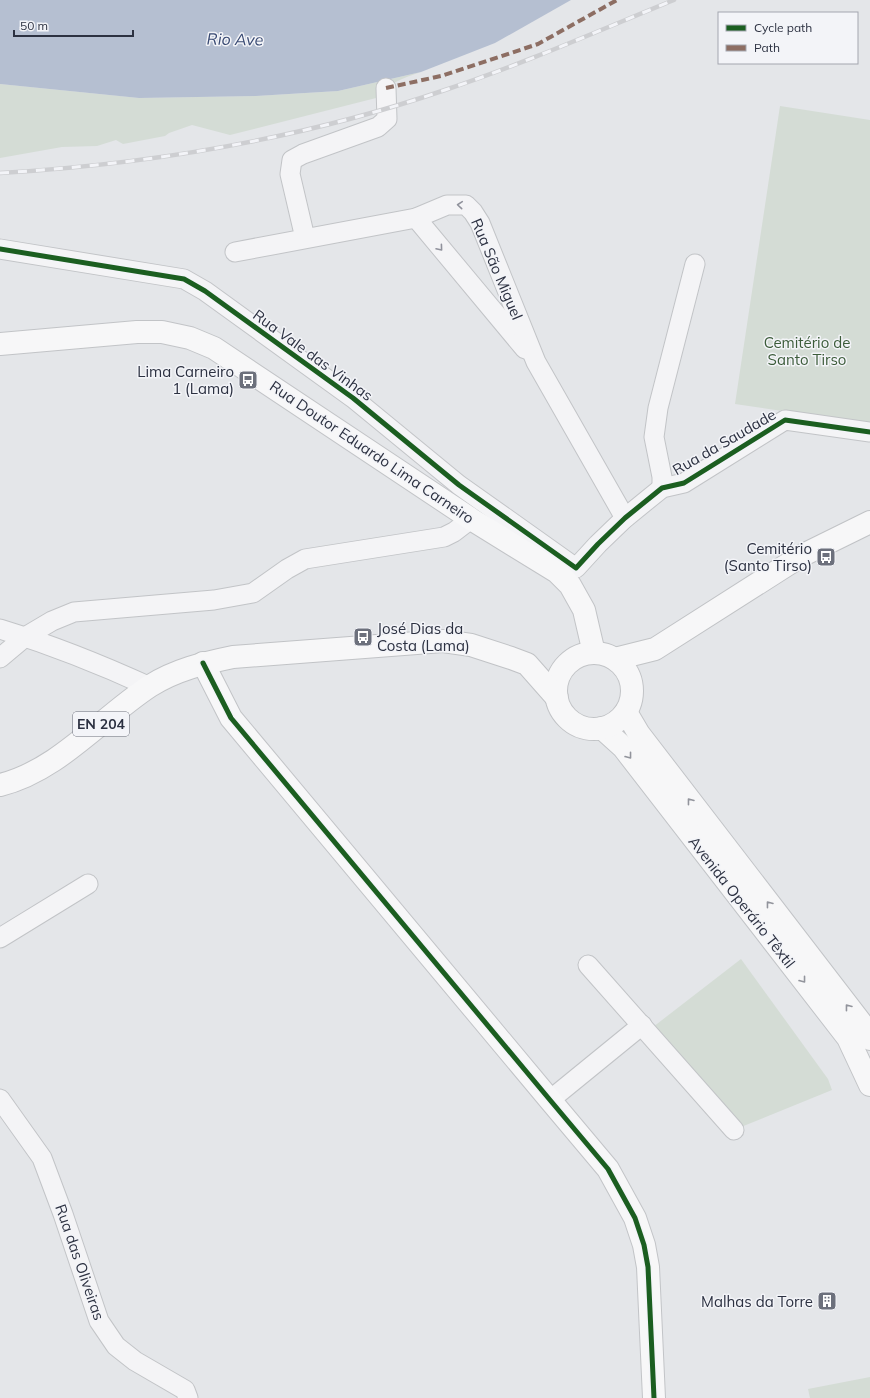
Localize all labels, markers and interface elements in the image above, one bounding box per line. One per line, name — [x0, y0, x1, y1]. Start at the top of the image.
scale bar — [14, 12, 133, 38]
legend — [718, 12, 858, 64]
text: 50 m — [20, 18, 48, 33]
text: Cycle path — [754, 20, 812, 35]
water label: Rio Ave — [207, 29, 264, 49]
text: Path — [754, 40, 780, 55]
one-way arrow — [457, 200, 463, 209]
street label: Rua São Miguel — [467, 215, 527, 323]
one-way arrow — [436, 243, 443, 251]
street label: Rua Vale das Vinhas — [249, 305, 377, 405]
park label: Cemitério de Santo Tirso — [764, 333, 850, 369]
place label: Lima Carneiro 1 (Lama) — [137, 362, 234, 398]
bus stop icon: Lima Carneiro 1 (Lama) — [237, 369, 259, 391]
street label: Rua Doutor Eduardo Lima Carneiro — [266, 376, 478, 528]
street label: Rua da Saudade — [669, 405, 779, 479]
place label: Cemitério (Santo Tirso) — [724, 539, 812, 575]
bus stop icon: Cemitério (Santo Tirso) — [815, 546, 837, 568]
place label: José Dias da Costa (Lama) — [377, 619, 470, 655]
bus stop icon: José Dias da Costa (Lama) — [352, 626, 374, 648]
road number: EN 204 — [73, 712, 129, 736]
one-way arrow — [624, 751, 631, 758]
one-way arrow — [687, 798, 694, 805]
street label: Avenida Operário Têxtil — [685, 832, 799, 972]
one-way arrow — [767, 901, 774, 908]
one-way arrow — [798, 976, 805, 983]
one-way arrow — [846, 1004, 853, 1011]
street label: Rua das Oliveiras — [51, 1202, 109, 1322]
building icon: Malhas da Torre — [816, 1290, 838, 1312]
place label: Malhas da Torre — [701, 1292, 813, 1311]

